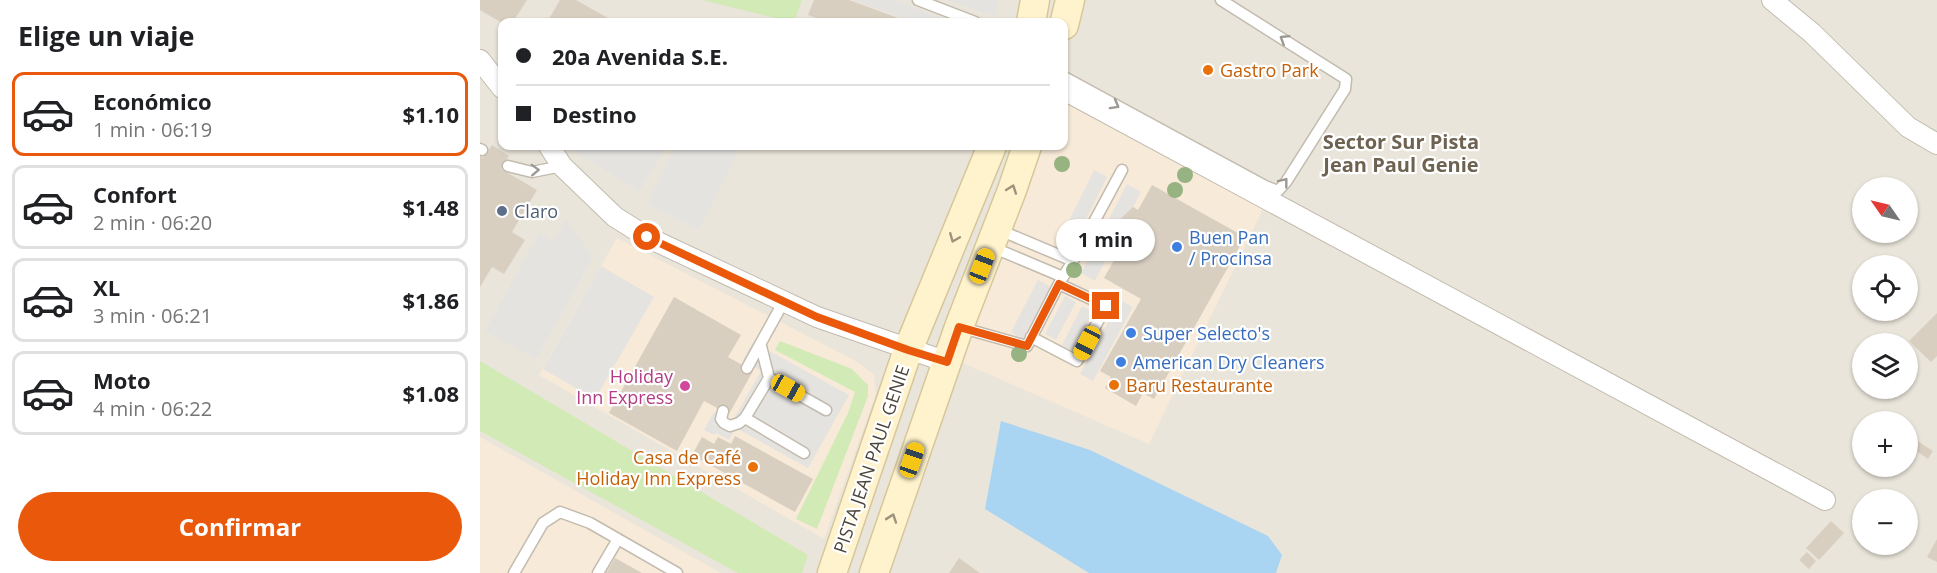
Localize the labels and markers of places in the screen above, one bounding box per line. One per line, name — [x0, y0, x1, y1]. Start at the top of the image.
place label: Gastro Park — [1220, 58, 1319, 82]
marker: Gastro Park — [1201, 63, 1215, 77]
place label: Claro — [514, 199, 558, 223]
marker: Claro — [495, 204, 509, 218]
place label: Buen Pan / Procinsa — [1189, 225, 1272, 270]
marker: Buen Pan / Procinsa — [1170, 240, 1184, 254]
place label: Super Selecto's — [1143, 321, 1270, 345]
marker: Super Selecto's — [1124, 326, 1138, 340]
place label: American Dry Cleaners — [1133, 350, 1325, 374]
marker: American Dry Cleaners — [1114, 355, 1128, 369]
place label: Holiday Inn Express — [576, 364, 674, 409]
place label: Baru Restaurante — [1126, 373, 1273, 397]
marker: Baru Restaurante — [1107, 378, 1121, 392]
marker: Holiday Inn Express — [678, 379, 692, 393]
place label: Casa de Café Holiday Inn Express — [576, 445, 741, 490]
marker: Casa de Café Holiday Inn Express — [746, 460, 760, 474]

